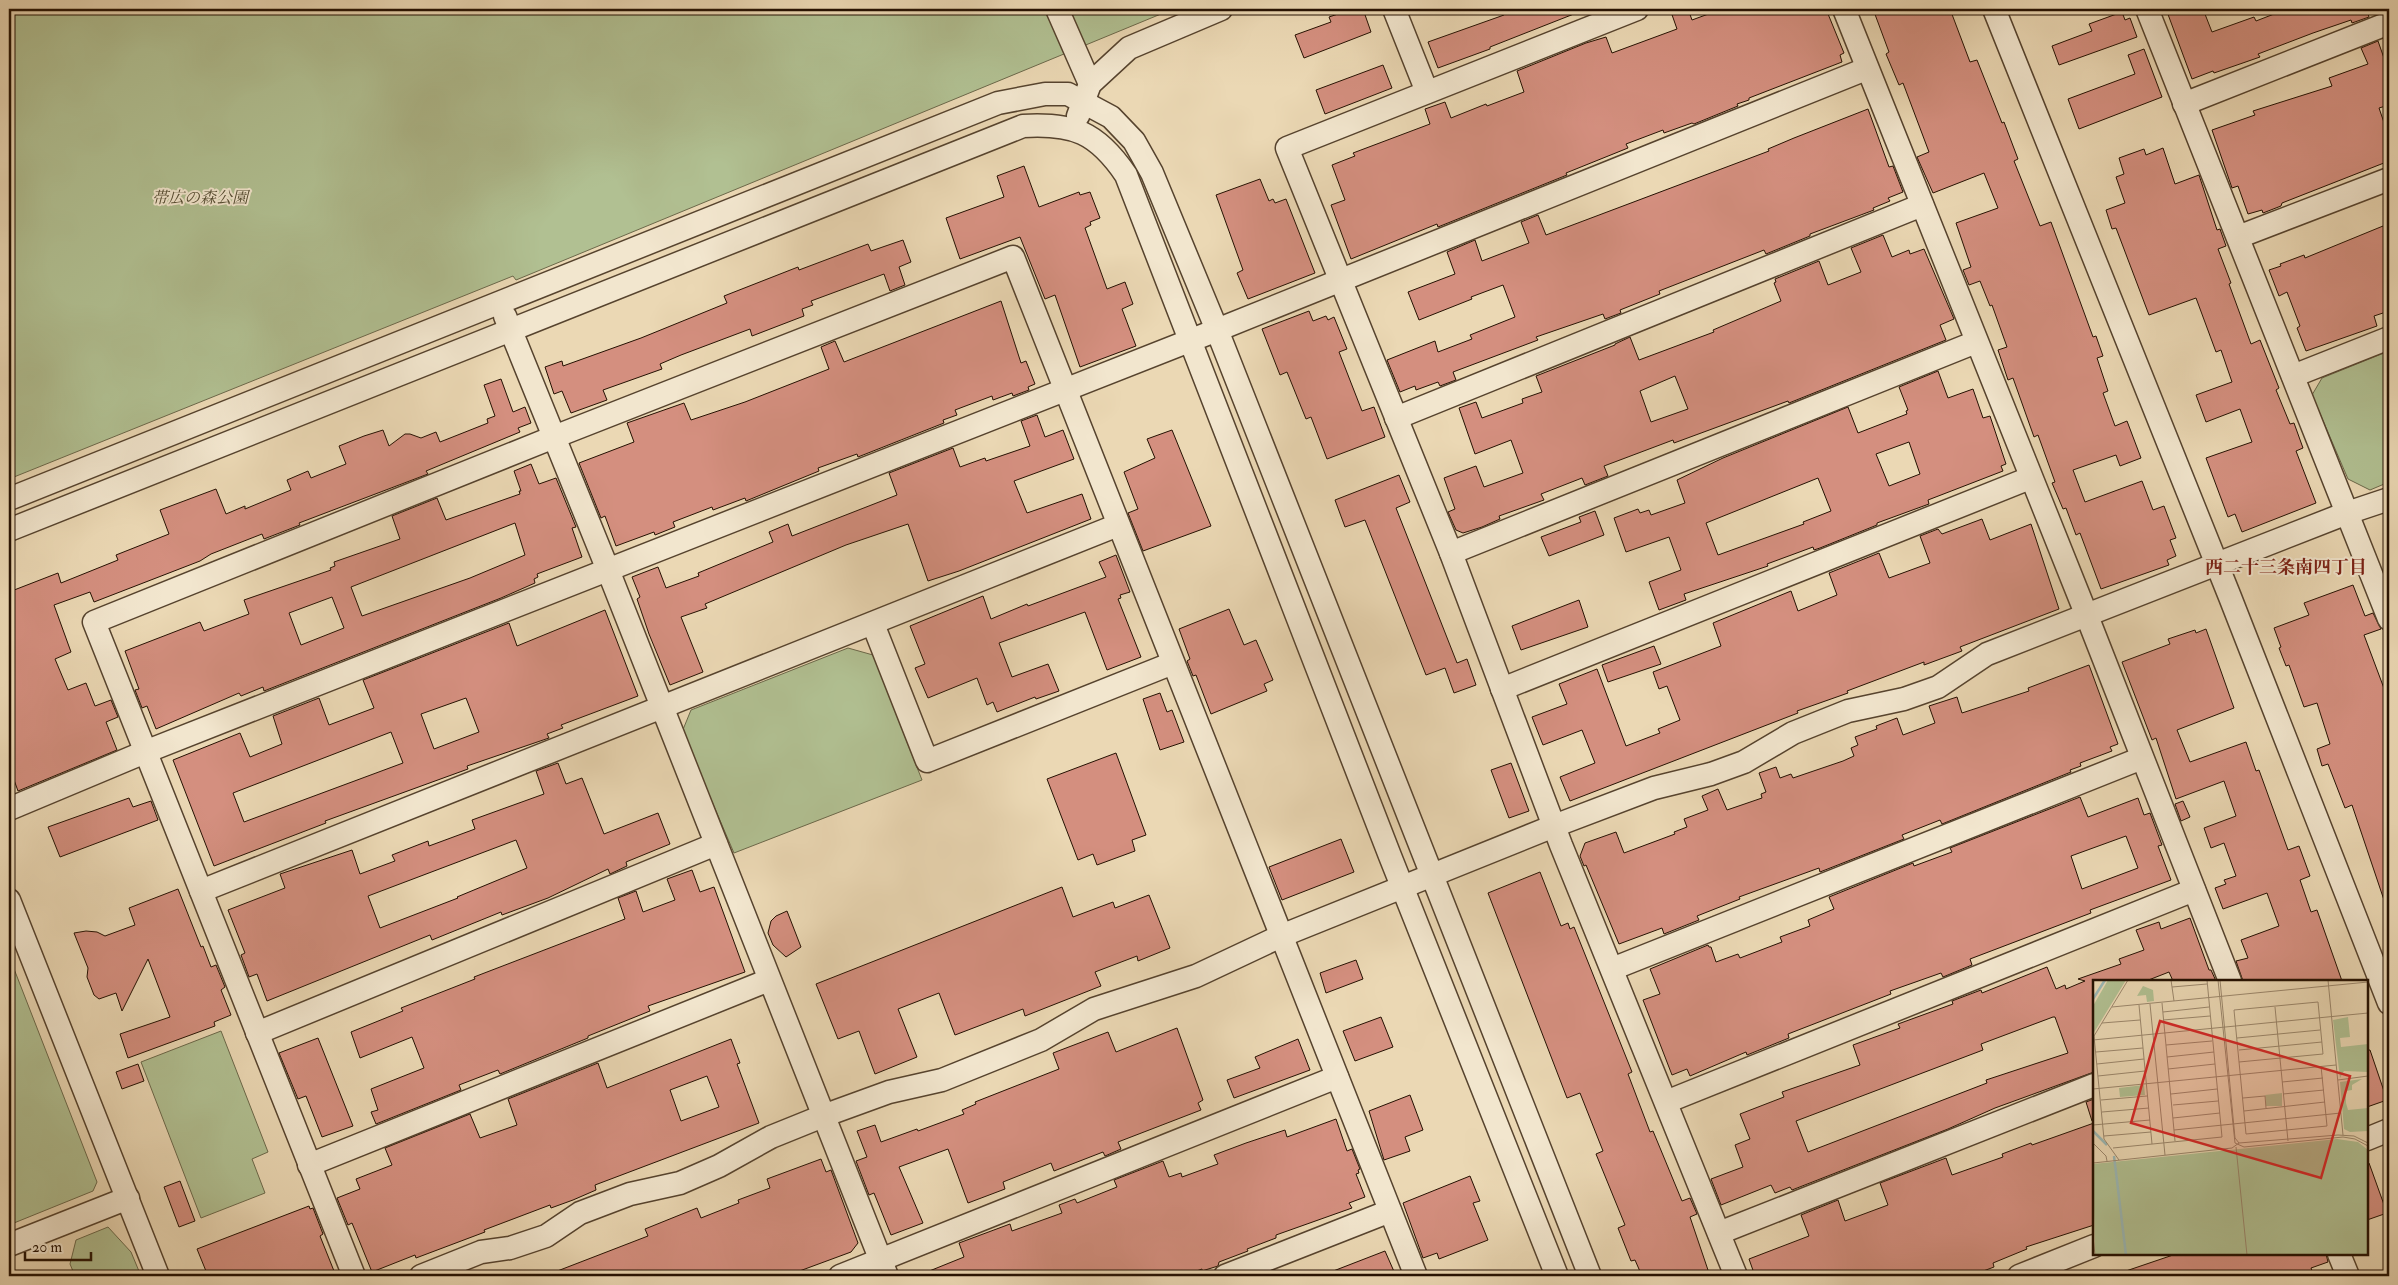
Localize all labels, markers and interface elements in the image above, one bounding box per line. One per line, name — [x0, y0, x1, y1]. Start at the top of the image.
park label: 帯広の森公園 — [152, 188, 251, 208]
district label: 西二十三条南四丁目 — [2205, 556, 2367, 579]
inset map — [2093, 980, 2368, 1255]
scale bar — [25, 1230, 91, 1262]
text: 20 m — [32, 1238, 62, 1257]

